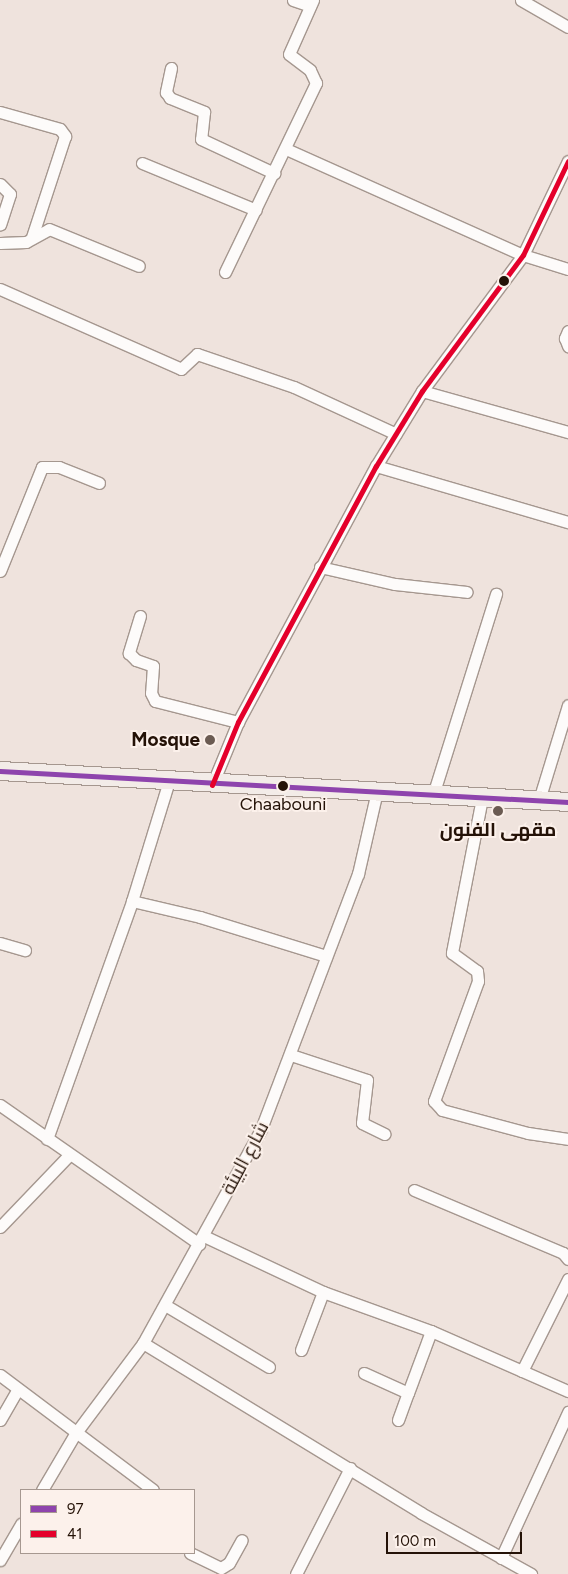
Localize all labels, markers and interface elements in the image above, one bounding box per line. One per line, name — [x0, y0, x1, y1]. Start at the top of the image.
unlabelled marker — [499, 276, 509, 286]
place label: Mosque — [131, 729, 200, 751]
marker: Mosque — [204, 734, 216, 746]
marker: Chaabouni — [278, 781, 288, 791]
place label: Chaabouni — [240, 793, 326, 815]
marker: مقهى الفنون — [492, 805, 504, 817]
place label: مقهى الفنون — [440, 819, 556, 841]
street label: شارع البيئة — [216, 1118, 274, 1198]
legend — [20, 1489, 195, 1554]
text: 97 — [67, 1500, 84, 1518]
scale bar — [388, 1522, 524, 1554]
text: 41 — [67, 1525, 83, 1543]
text: 100 m — [394, 1532, 436, 1550]

